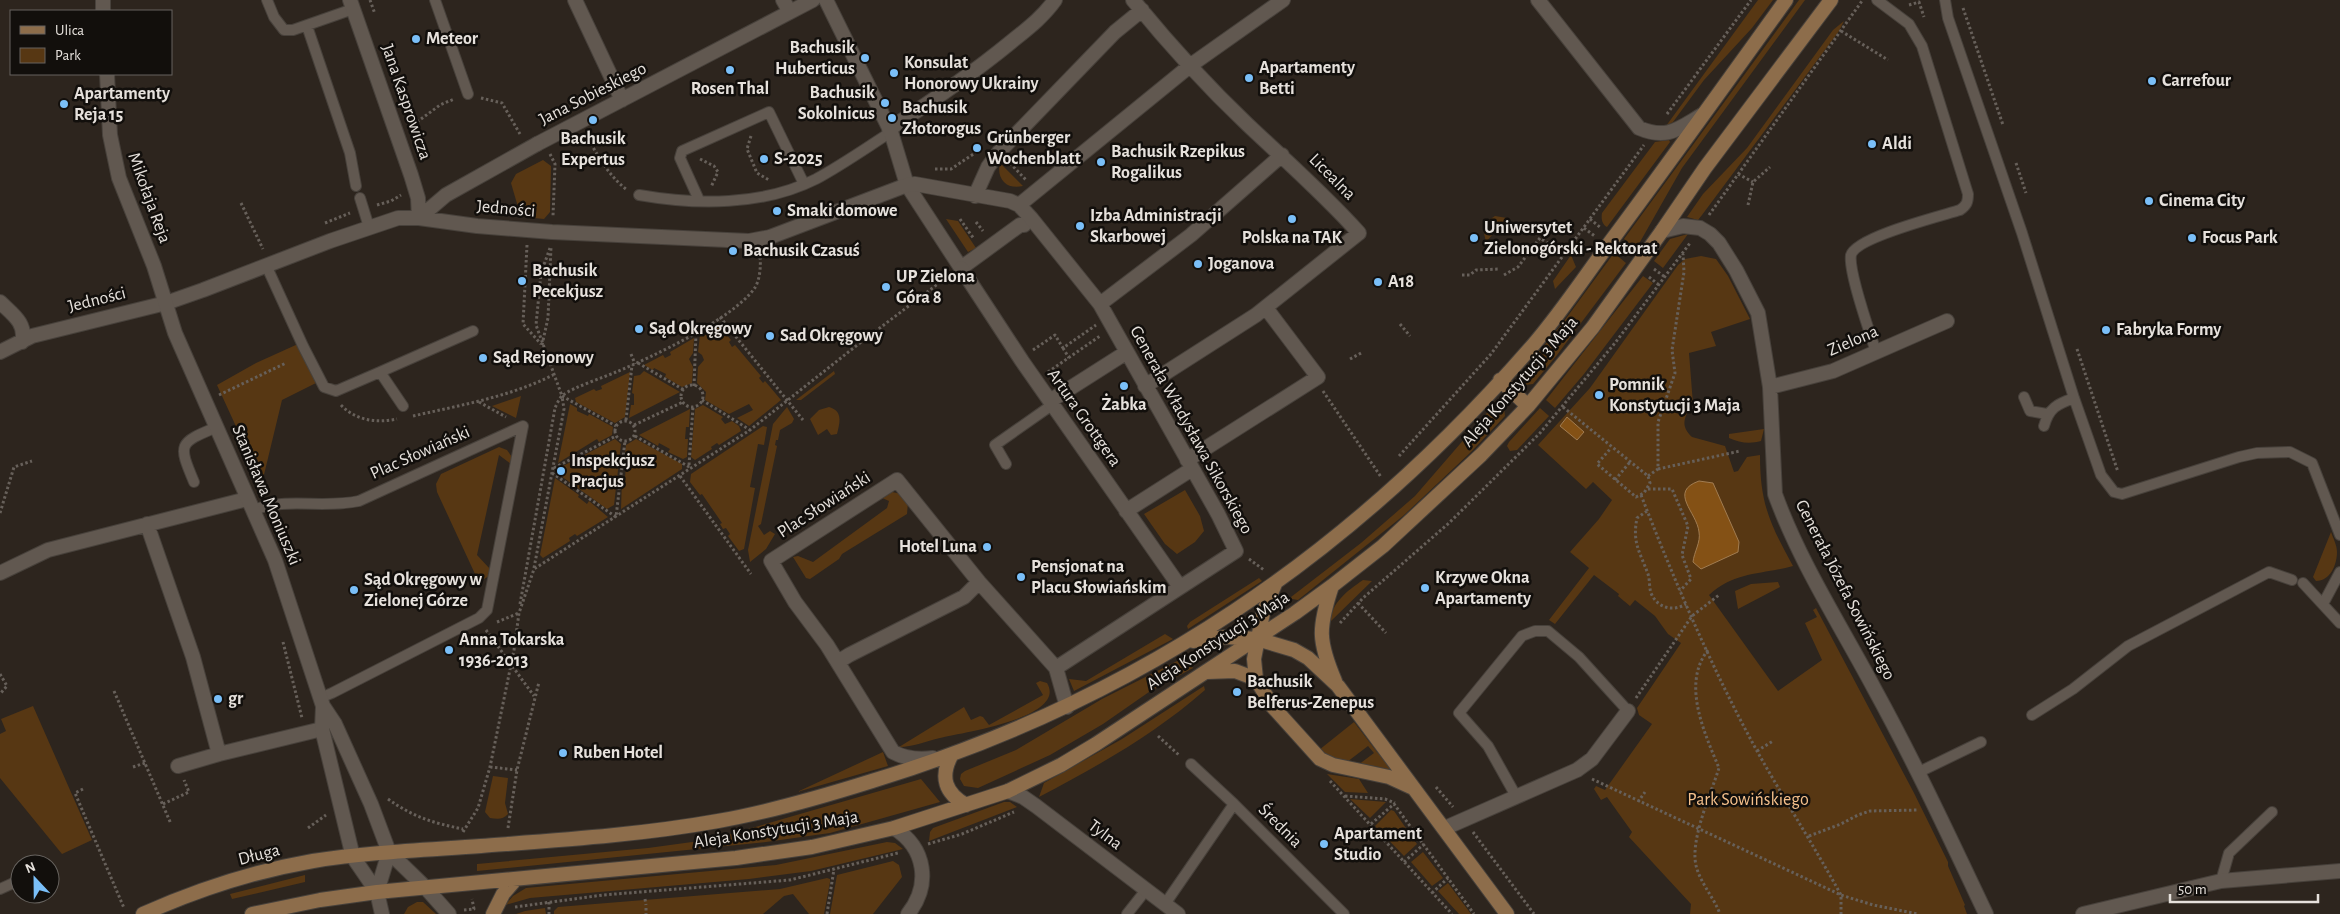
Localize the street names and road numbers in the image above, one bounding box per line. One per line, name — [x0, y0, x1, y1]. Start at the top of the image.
street label: Jana Kasprowicza — [378, 42, 434, 162]
street label: Jana Sobieskiego — [536, 59, 650, 129]
street label: Mikołaja Reja — [124, 150, 174, 246]
street label: Licealna — [1305, 150, 1359, 204]
street label: Jedności — [476, 197, 536, 221]
street label: Jedności — [66, 284, 128, 316]
street label: Aleja Konstytucji 3 Maja — [1459, 313, 1581, 451]
street label: Zielona — [1825, 322, 1881, 360]
street label: Generała Władysława Sikorskiego — [1126, 323, 1256, 537]
street label: Artura Grottgera — [1044, 366, 1124, 470]
street label: Stanisława Moniuszki — [228, 422, 304, 568]
street label: Plac Słowiański — [368, 423, 472, 483]
street label: Plac Słowiański — [774, 468, 874, 542]
street label: Generała Józefa Sowińskiego — [1792, 497, 1898, 683]
street label: Aleja Konstytucji 3 Maja — [1143, 588, 1293, 694]
street label: Średnia — [1255, 799, 1307, 851]
street label: Aleja Konstytucji 3 Maja — [692, 808, 860, 852]
street label: Tylna — [1085, 817, 1125, 853]
street label: Długa — [236, 841, 282, 869]

